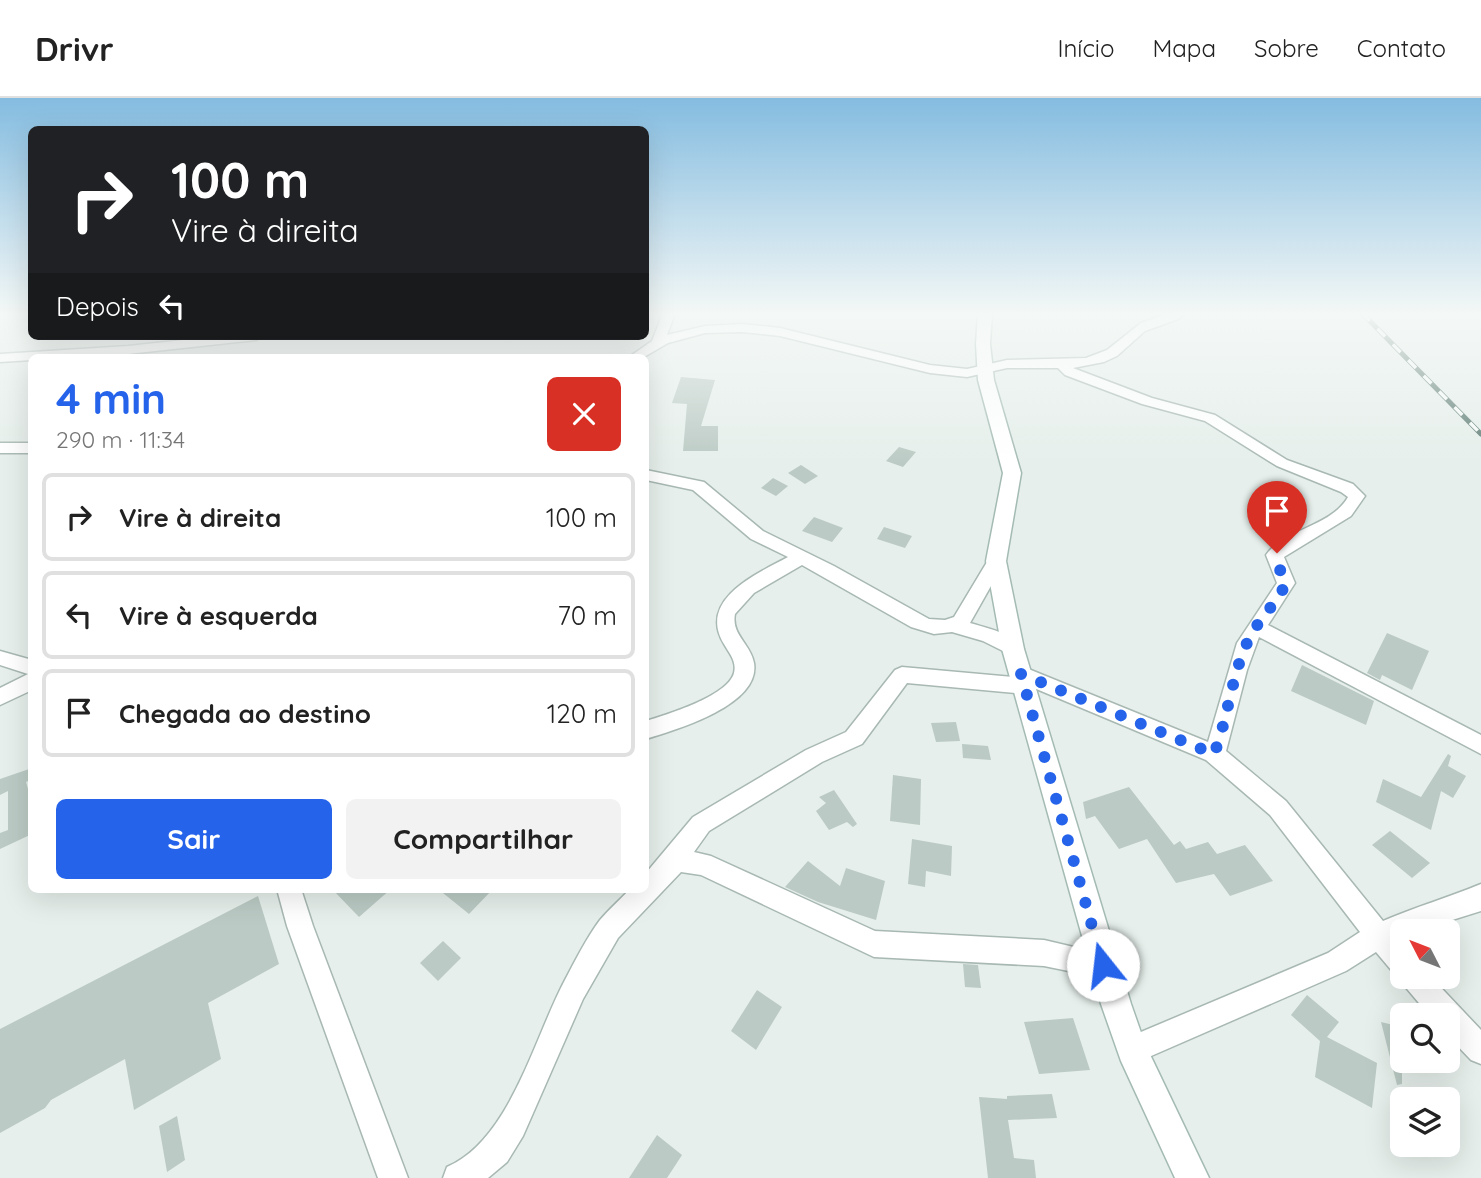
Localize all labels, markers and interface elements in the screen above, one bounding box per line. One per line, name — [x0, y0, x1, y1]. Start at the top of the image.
text: Drivr — [35, 28, 114, 69]
text: Início — [1057, 33, 1114, 63]
text: Mapa — [1152, 33, 1216, 63]
text: Sobre — [1254, 33, 1319, 63]
text: Contato — [1357, 33, 1446, 63]
text: 100 m — [171, 149, 309, 210]
icon: right — [56, 154, 147, 245]
text: Vire à direita — [171, 210, 359, 250]
icon: left — [153, 287, 191, 325]
text: Depois — [56, 290, 139, 323]
text: 4 min — [56, 372, 166, 425]
button: close — [547, 377, 621, 451]
text: 290 m · 11:34 — [56, 425, 185, 454]
pin — [1247, 481, 1307, 553]
icon: arrive — [1258, 492, 1296, 530]
icon: right — [60, 498, 98, 536]
text: Vire à direita — [119, 501, 281, 534]
text: 100 m — [546, 501, 617, 534]
icon: left — [60, 596, 98, 634]
text: Vire à esquerda — [119, 599, 318, 632]
text: 70 m — [557, 599, 617, 632]
icon: arrive — [60, 694, 98, 732]
text: Chegada ao destino — [119, 697, 371, 730]
text: 120 m — [547, 697, 617, 730]
button: Sair — [56, 799, 332, 879]
button: Compartilhar — [346, 799, 621, 879]
north arrow — [1390, 919, 1460, 989]
map controls — [1390, 919, 1460, 1157]
position arrow — [1066, 928, 1140, 1002]
button: search — [1390, 1003, 1460, 1073]
button: layers — [1390, 1087, 1460, 1157]

